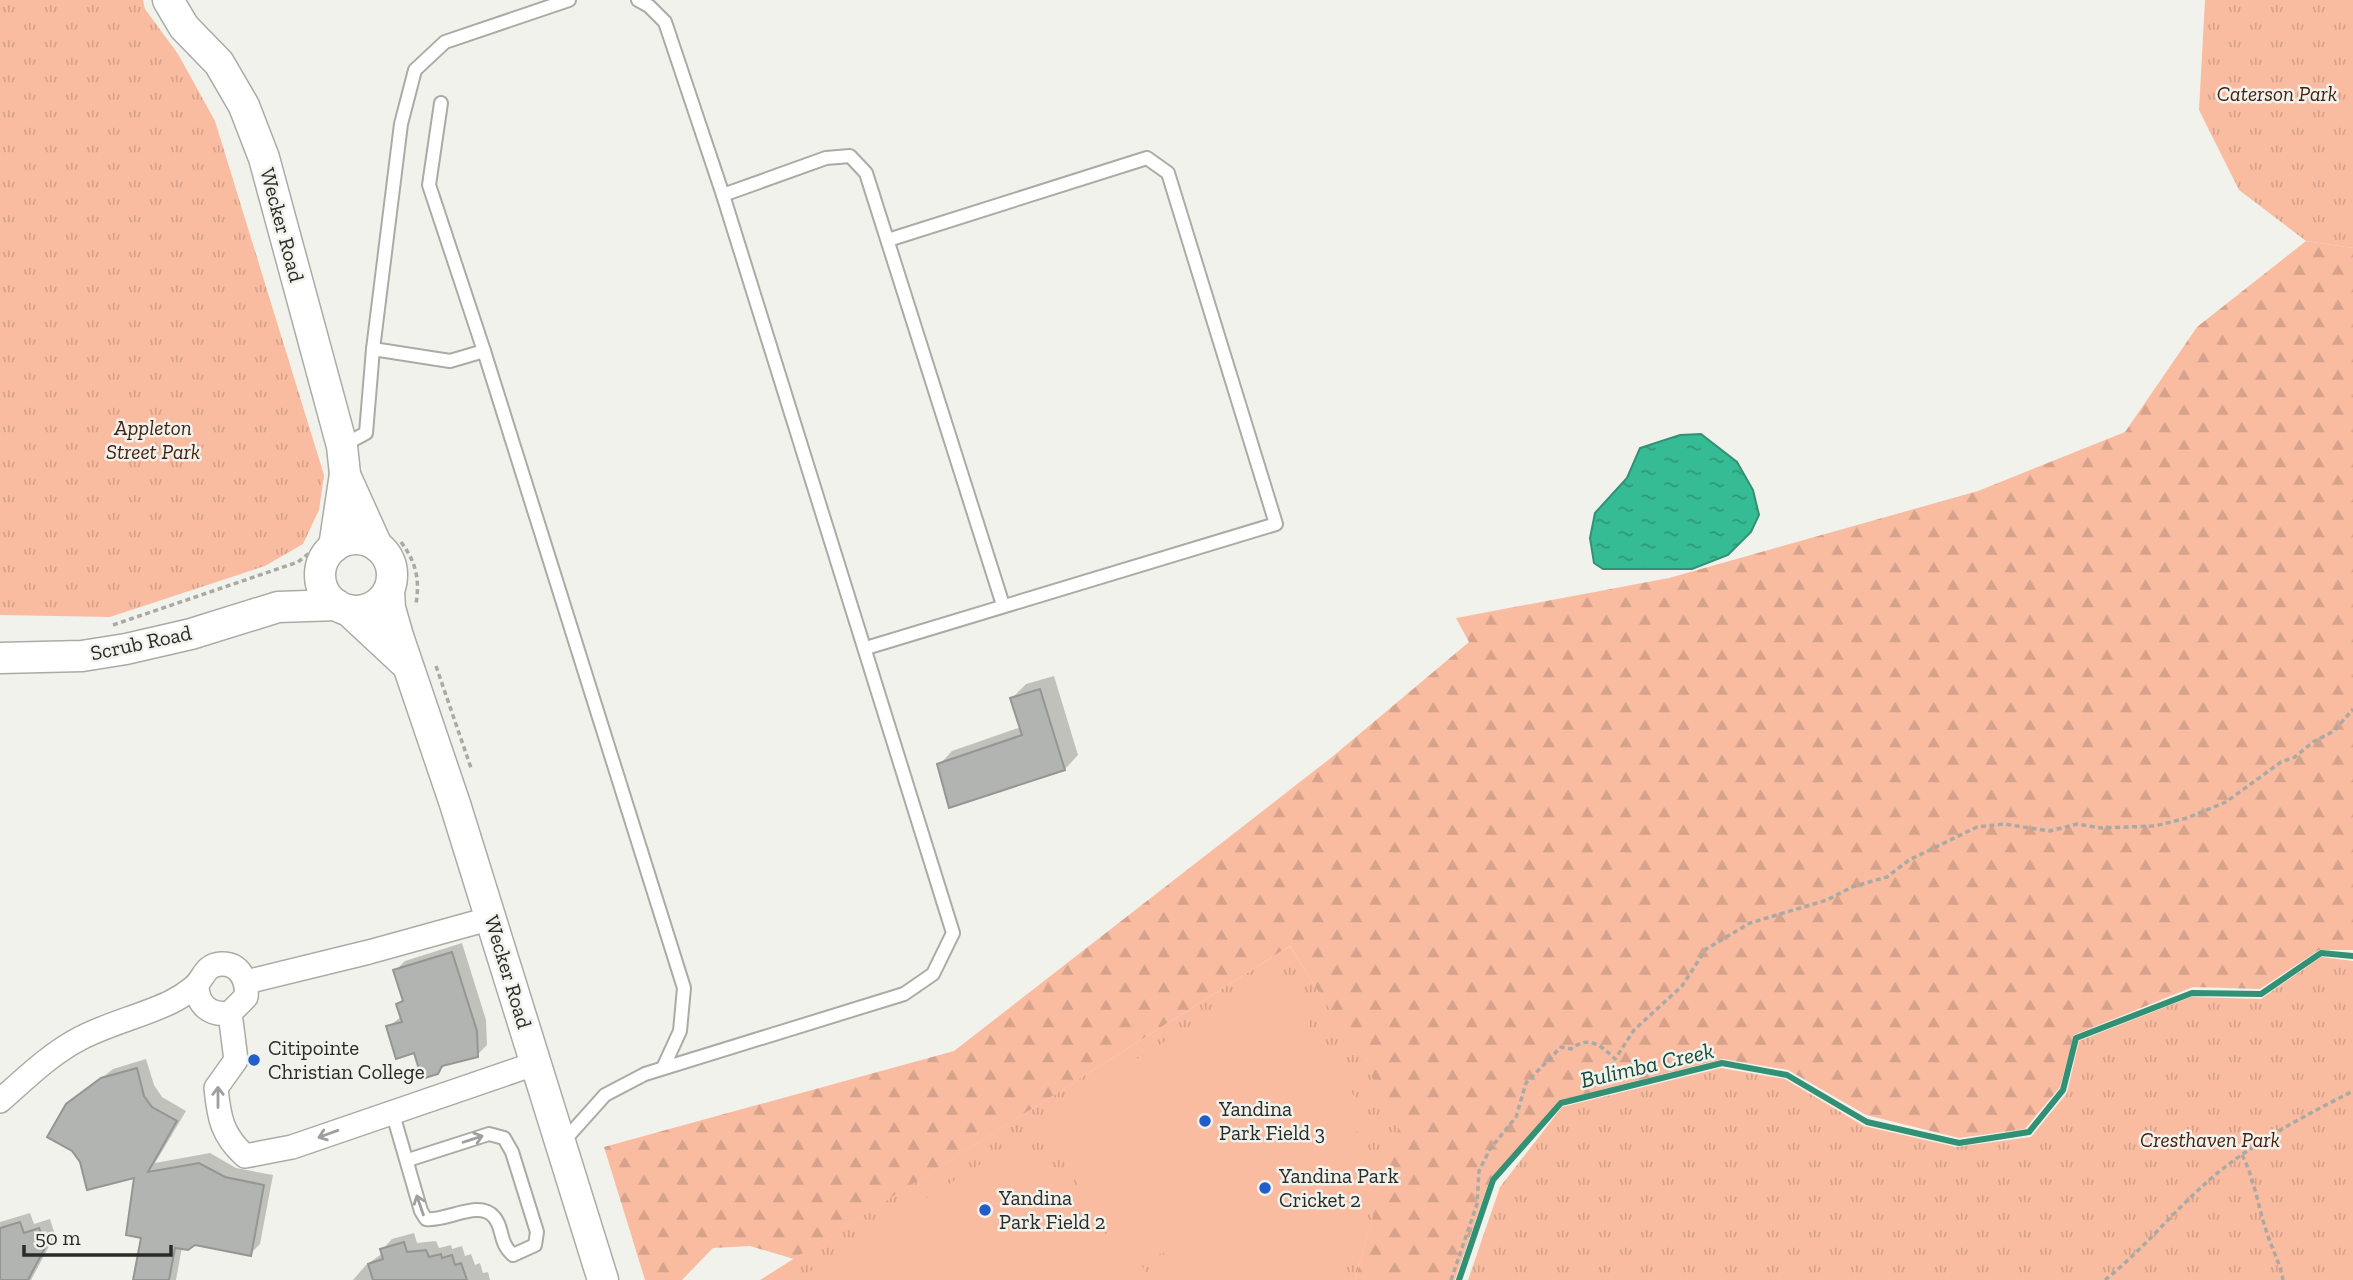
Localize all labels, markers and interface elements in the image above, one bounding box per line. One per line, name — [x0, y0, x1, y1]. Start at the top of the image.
park label: Caterson Park — [2217, 81, 2337, 106]
street label: Wecker Road — [255, 165, 310, 285]
park label: Appleton Street Park — [106, 415, 200, 464]
street label: Scrub Road — [88, 620, 194, 665]
street label: Wecker Road — [479, 912, 538, 1032]
place label: Citipointe Christian College — [268, 1035, 425, 1084]
water label: Bulimba Creek — [1578, 1036, 1716, 1094]
marker: Citipointe Christian College — [246, 1052, 262, 1068]
one-way arrow — [211, 1086, 225, 1109]
place label: Yandina Park Field 3 — [1218, 1096, 1325, 1145]
marker: Yandina Park Field 3 — [1197, 1113, 1213, 1129]
park label: Cresthaven Park — [2140, 1127, 2280, 1152]
one-way arrow — [317, 1129, 339, 1141]
one-way arrow — [462, 1132, 484, 1145]
place label: Yandina Park Cricket 2 — [1278, 1163, 1399, 1212]
marker: Yandina Park Cricket 2 — [1257, 1180, 1273, 1196]
place label: Yandina Park Field 2 — [998, 1185, 1106, 1234]
one-way arrow — [413, 1194, 425, 1216]
marker: Yandina Park Field 2 — [977, 1202, 993, 1218]
scale bar — [24, 1214, 172, 1258]
text: 50 m — [35, 1225, 81, 1250]

